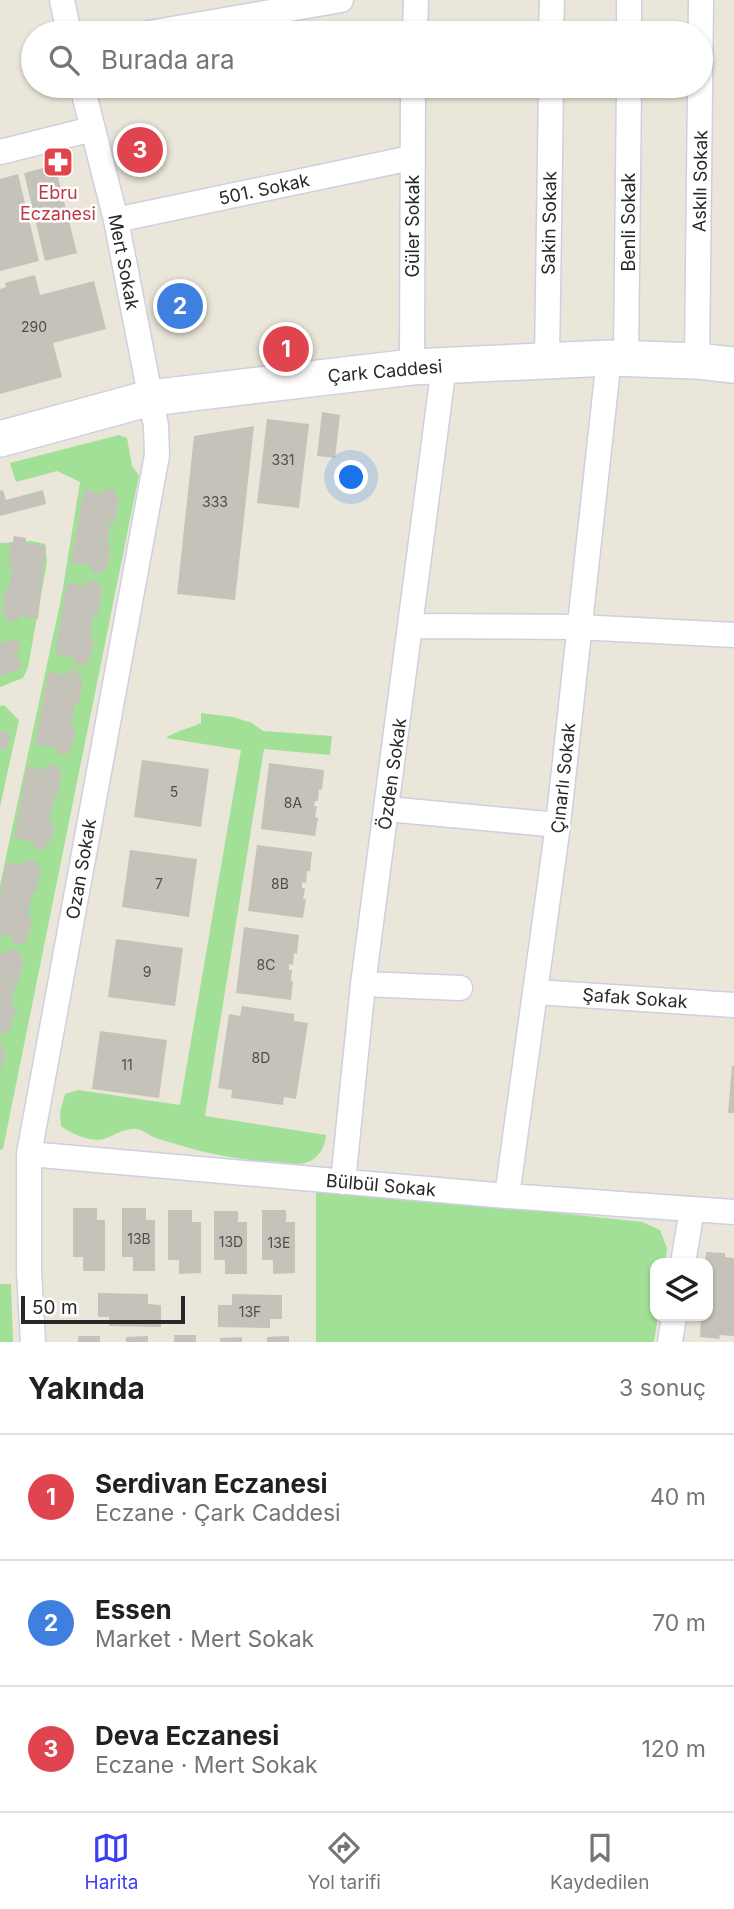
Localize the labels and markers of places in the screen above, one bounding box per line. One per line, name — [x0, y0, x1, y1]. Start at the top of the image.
pin: 3 — [117, 124, 163, 176]
pharmacy icon: Ebru Eczanesi — [41, 145, 75, 179]
place label: Ebru Eczanesi — [20, 182, 96, 224]
pin: 2 — [157, 280, 203, 332]
pin: 1 — [263, 323, 309, 375]

